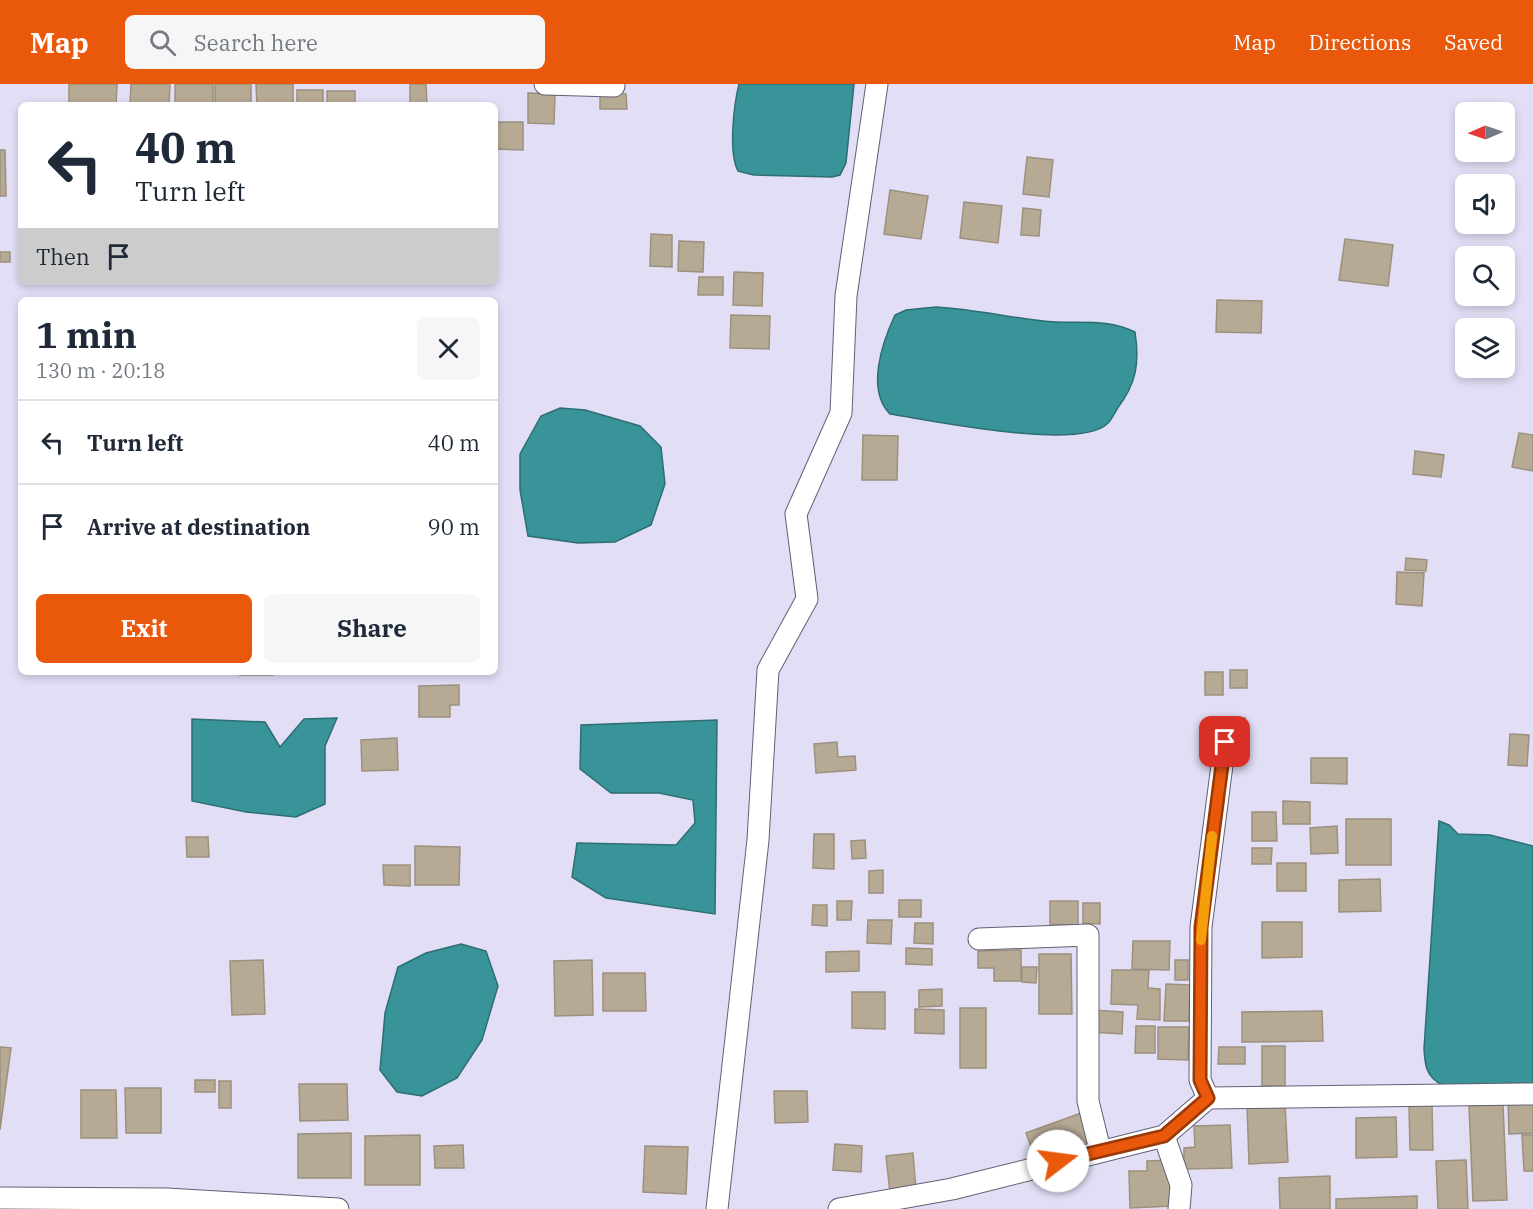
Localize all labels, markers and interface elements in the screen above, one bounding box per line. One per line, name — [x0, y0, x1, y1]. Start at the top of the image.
search box — [125, 15, 545, 69]
text: Map — [30, 24, 89, 61]
icon: search — [146, 26, 179, 59]
text: Search here — [194, 28, 318, 57]
text: Map — [1233, 28, 1276, 56]
text: Directions — [1309, 28, 1411, 56]
text: Saved — [1444, 28, 1503, 56]
north arrow — [1455, 102, 1515, 162]
map controls — [1455, 102, 1515, 378]
text: 40 m — [135, 120, 236, 175]
icon: left — [36, 126, 114, 204]
text: Turn left — [135, 173, 246, 208]
button: sound — [1455, 174, 1515, 234]
icon: arrive — [102, 240, 135, 273]
text: Then — [36, 242, 90, 271]
button: search — [1455, 246, 1515, 306]
text: 1 min — [36, 311, 137, 358]
button: close — [417, 317, 480, 380]
button: layers — [1455, 318, 1515, 378]
text: 130 m · 20:18 — [36, 357, 165, 384]
icon: left — [36, 426, 69, 459]
text: Turn left — [87, 428, 183, 457]
text: 40 m — [428, 428, 480, 457]
icon: arrive — [36, 510, 69, 543]
text: Arrive at destination — [87, 512, 310, 541]
text: 90 m — [428, 512, 480, 541]
button: Exit — [36, 594, 252, 663]
button: Share — [264, 594, 480, 663]
pin — [1199, 716, 1250, 767]
icon: arrive — [1208, 725, 1241, 758]
position arrow — [1026, 1129, 1090, 1193]

